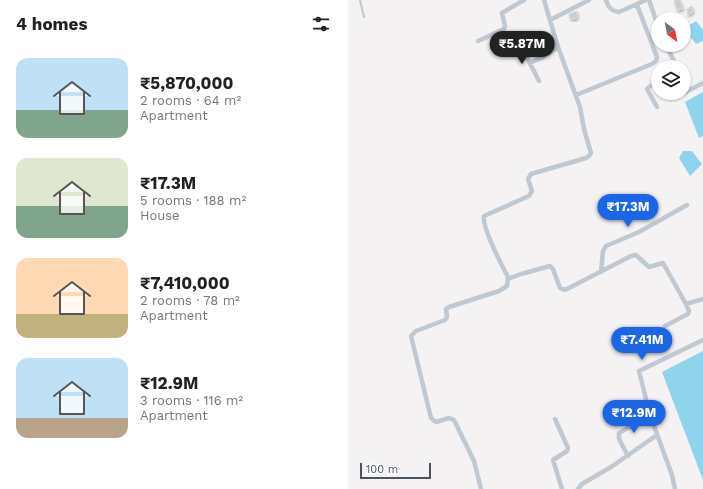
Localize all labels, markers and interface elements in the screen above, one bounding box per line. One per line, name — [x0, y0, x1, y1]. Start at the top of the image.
north arrow — [651, 12, 691, 52]
map controls — [651, 12, 691, 100]
icon: filters — [310, 13, 332, 35]
text: 4 homes — [16, 14, 87, 34]
pin: ₹5.87M — [489, 31, 555, 65]
text: ₹5.87M — [499, 36, 545, 51]
button: layers — [651, 60, 691, 100]
text: ₹5,870,000 — [140, 73, 233, 93]
icon: home — [48, 74, 96, 122]
text: 2 rooms · 64 m² — [140, 93, 241, 108]
text: Apartment — [140, 108, 208, 123]
text: ₹17.3M — [140, 173, 196, 193]
icon: home — [48, 174, 96, 222]
text: 5 rooms · 188 m² — [140, 193, 246, 208]
pin: ₹17.3M — [595, 194, 661, 228]
text: ₹17.3M — [606, 199, 650, 214]
text: House — [140, 208, 180, 223]
text: ₹7,410,000 — [140, 273, 230, 293]
icon: home — [48, 274, 96, 322]
text: 2 rooms · 78 m² — [140, 293, 240, 308]
text: Apartment — [140, 308, 208, 323]
pin: ₹7.41M — [609, 327, 675, 361]
text: ₹7.41M — [620, 332, 664, 347]
text: ₹12.9M — [140, 373, 199, 393]
icon: home — [48, 374, 96, 422]
text: 3 rooms · 116 m² — [140, 393, 243, 408]
pin: ₹12.9M — [601, 400, 667, 434]
text: ₹12.9M — [612, 405, 656, 420]
text: Apartment — [140, 408, 208, 423]
scale bar — [360, 461, 431, 480]
text: 100 m — [366, 463, 398, 476]

